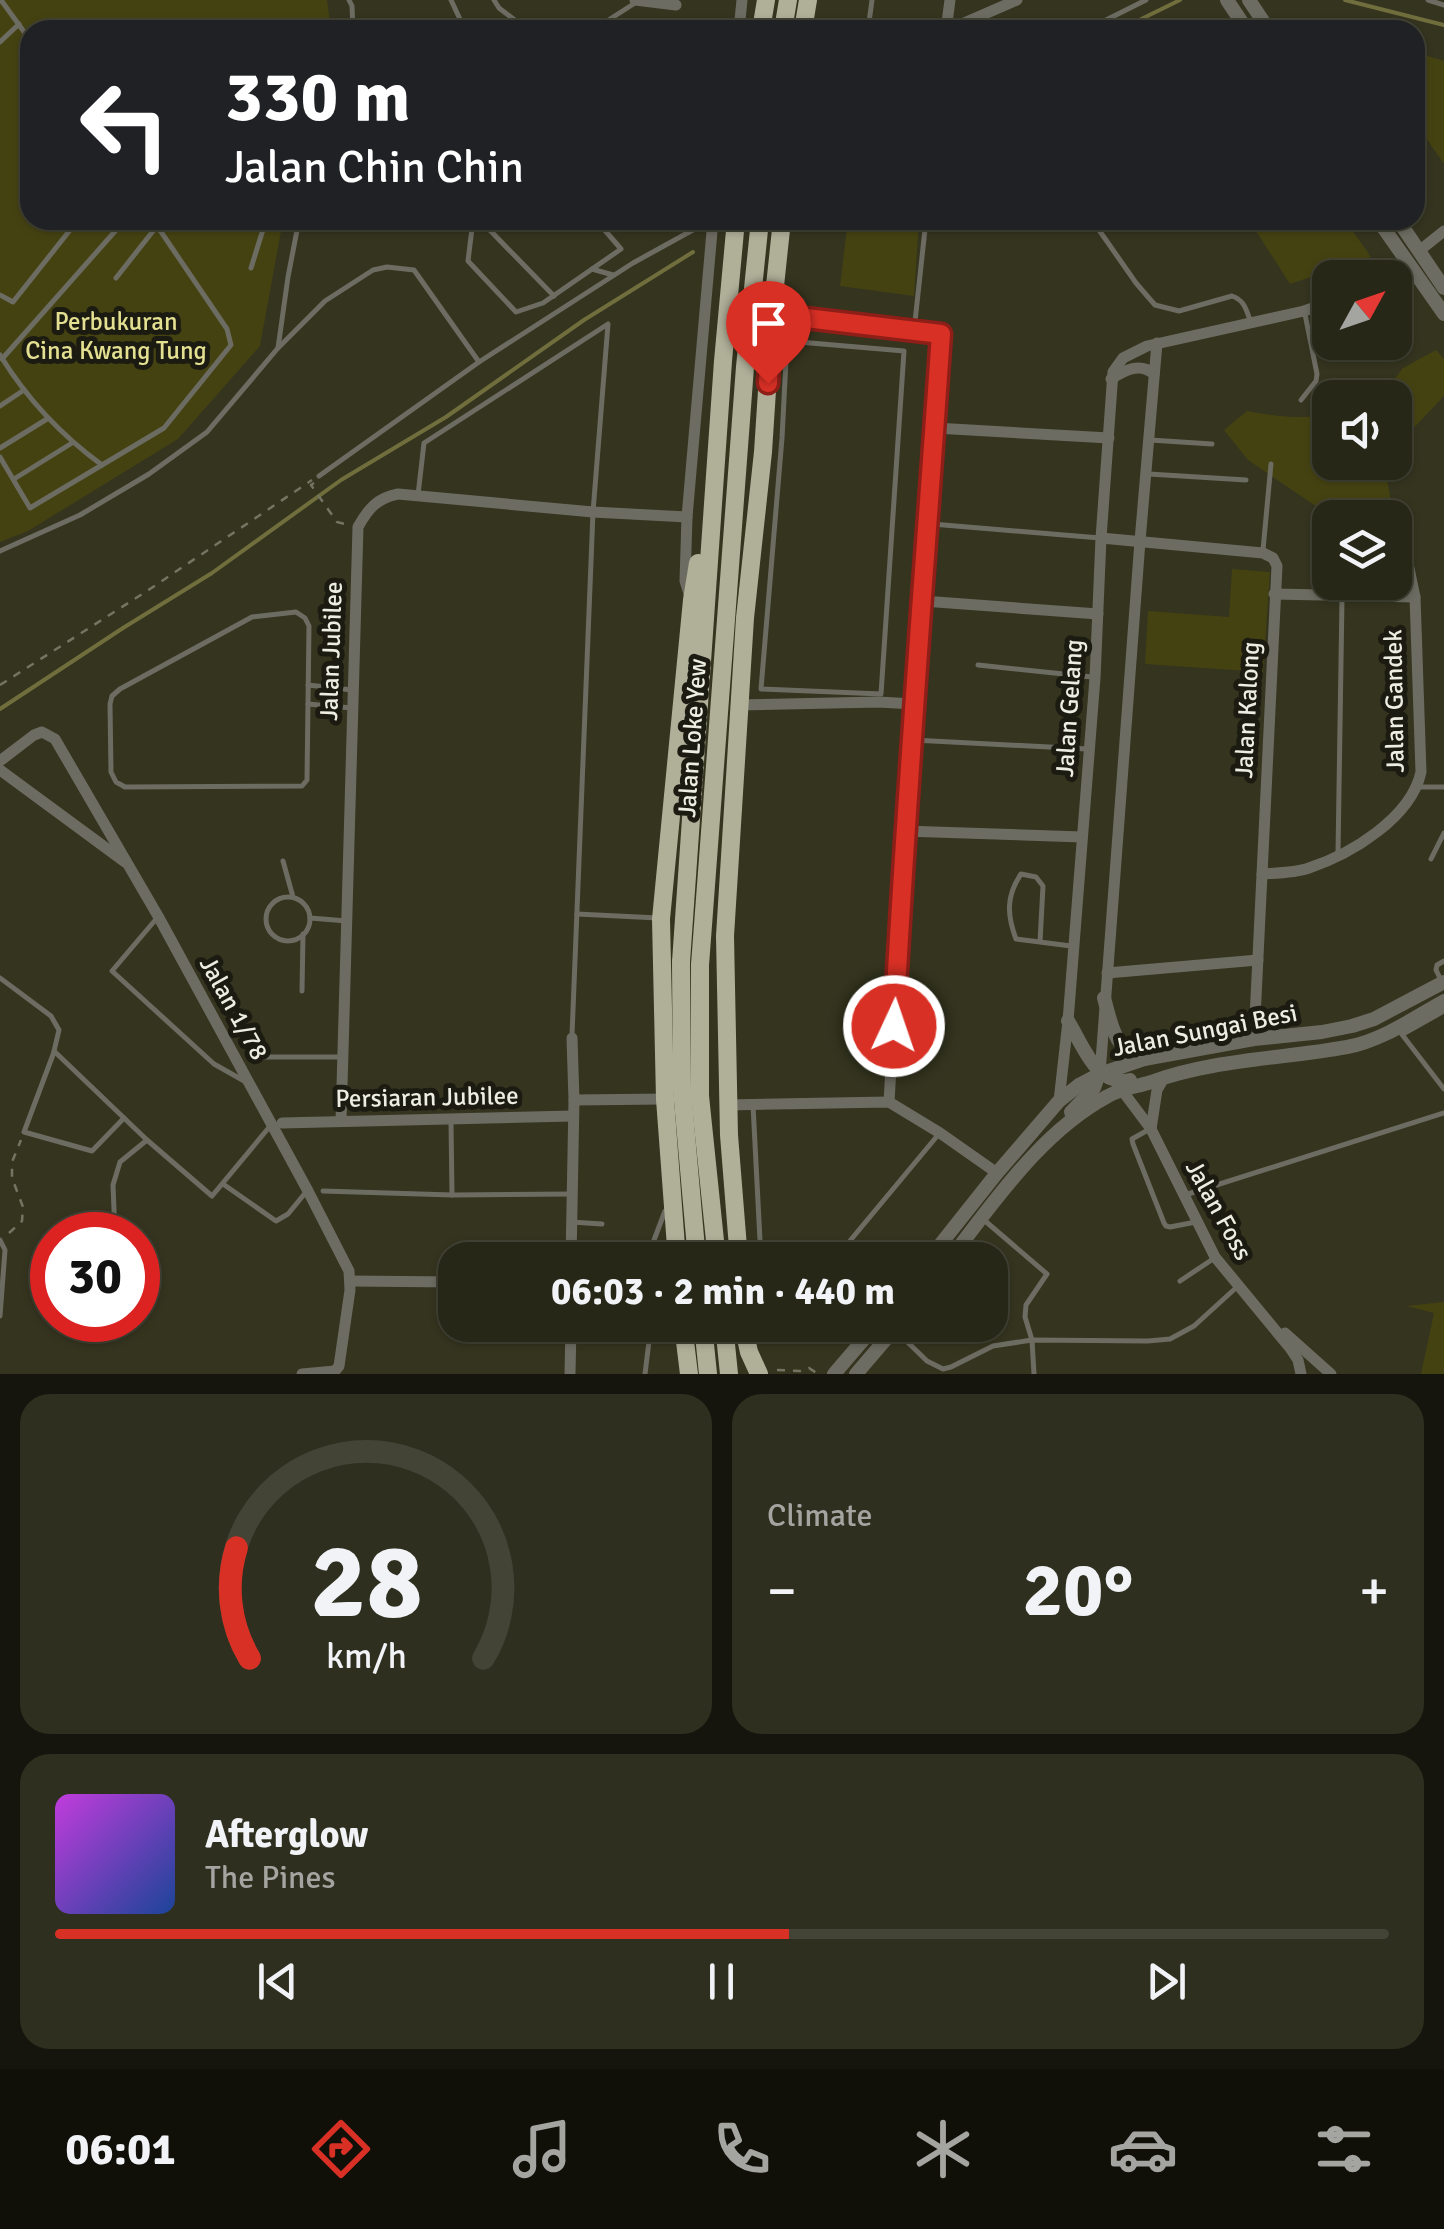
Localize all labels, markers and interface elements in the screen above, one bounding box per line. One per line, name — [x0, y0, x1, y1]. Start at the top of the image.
text: 330 m — [225, 54, 410, 140]
icon: left — [60, 60, 190, 190]
text: Jalan Chin Chin — [225, 140, 524, 195]
north arrow — [1312, 260, 1412, 360]
map controls — [1312, 260, 1412, 600]
pin — [726, 281, 811, 384]
icon: arrive — [741, 296, 796, 351]
park label: Perbukuran Cina Kwang Tung — [25, 306, 207, 366]
button: sound — [1312, 380, 1412, 480]
button: layers — [1312, 500, 1412, 600]
street label: Jalan Jubilee — [313, 581, 349, 721]
street label: Jalan Gandek — [1377, 629, 1411, 773]
street label: Jalan Gelang — [1049, 638, 1089, 778]
street label: Jalan Kalong — [1228, 641, 1266, 779]
street label: Jalan Loke Yew — [671, 657, 713, 819]
street label: Jalan 1/78 — [193, 951, 275, 1065]
position arrow — [842, 974, 946, 1078]
street label: Jalan Sungai Besi — [1110, 997, 1300, 1063]
street label: Persiaran Jubilee — [335, 1080, 519, 1114]
street label: Jalan Foss — [1179, 1155, 1259, 1266]
speed limit sign: 30 — [30, 1212, 160, 1342]
text: 06:03 · 2 min · 440 m — [551, 1268, 895, 1315]
text: Climate — [767, 1496, 873, 1535]
text: 28 — [310, 1518, 422, 1646]
text: 20° — [1023, 1544, 1134, 1637]
text: − — [767, 1557, 797, 1625]
text: + — [1359, 1557, 1389, 1625]
text: km/h — [326, 1634, 406, 1678]
text: Afterglow — [205, 1811, 368, 1858]
text: The Pines — [205, 1858, 336, 1897]
icon: previous — [250, 1954, 305, 2009]
icon: pause — [694, 1954, 749, 2009]
icon: next — [1139, 1954, 1194, 2009]
icon: directions — [306, 2114, 376, 2184]
icon: music — [507, 2114, 577, 2184]
icon: phone — [707, 2114, 777, 2184]
icon: climate — [908, 2114, 978, 2184]
icon: car — [1108, 2114, 1178, 2184]
icon: filters — [1309, 2114, 1379, 2184]
text: 06:01 — [65, 2122, 176, 2177]

